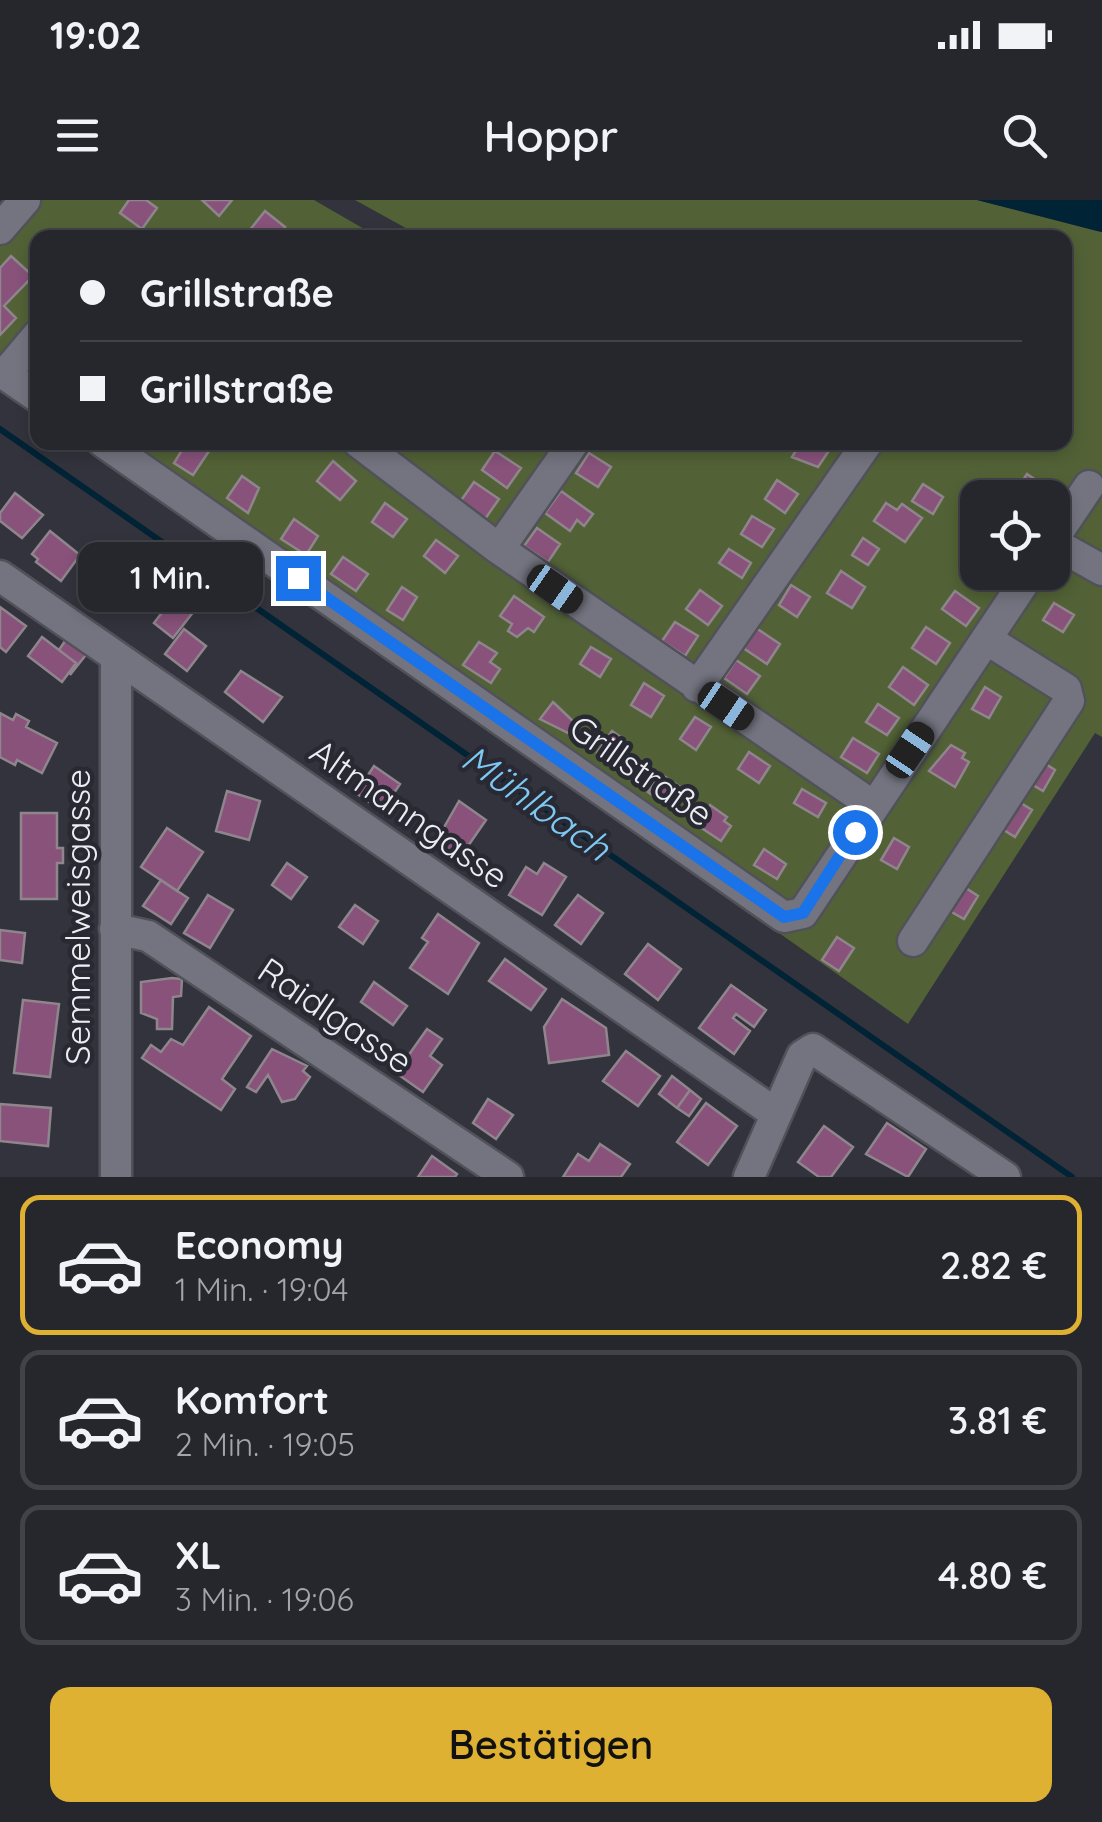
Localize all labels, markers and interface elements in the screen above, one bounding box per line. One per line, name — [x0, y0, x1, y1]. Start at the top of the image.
text: 19:02 — [50, 11, 142, 59]
text: Hoppr — [484, 107, 618, 163]
icon: menu — [50, 108, 105, 163]
icon: search — [997, 108, 1052, 163]
text: Grillstraße — [140, 269, 334, 317]
text: Grillstraße — [140, 365, 334, 413]
map controls — [960, 480, 1070, 590]
button: locate — [960, 480, 1070, 590]
callout: 1 Min. — [78, 543, 263, 613]
route end — [276, 556, 321, 601]
text: 1 Min. — [130, 557, 211, 597]
car — [522, 560, 588, 618]
car — [693, 677, 759, 735]
street label: Grillstraße — [561, 705, 722, 835]
car — [881, 717, 939, 783]
street label: Altmanngasse — [302, 729, 517, 898]
water label: Mühlbach — [453, 734, 621, 872]
street label: Semmelweisgasse — [55, 769, 99, 1065]
route start — [833, 810, 878, 855]
street label: Raidlgasse — [250, 948, 421, 1083]
icon: car — [55, 1220, 145, 1310]
text: Economy — [175, 1221, 344, 1269]
text: 2.82 € — [940, 1241, 1047, 1289]
text: 1 Min. · 19:04 — [175, 1269, 348, 1309]
icon: car — [55, 1375, 145, 1465]
text: Komfort — [175, 1376, 329, 1424]
text: 3.81 € — [948, 1396, 1047, 1444]
text: 2 Min. · 19:05 — [175, 1424, 355, 1464]
icon: car — [55, 1530, 145, 1620]
text: XL — [175, 1531, 221, 1579]
text: 4.80 € — [938, 1551, 1047, 1599]
text: 3 Min. · 19:06 — [175, 1579, 354, 1619]
button: Bestätigen — [50, 1687, 1052, 1802]

